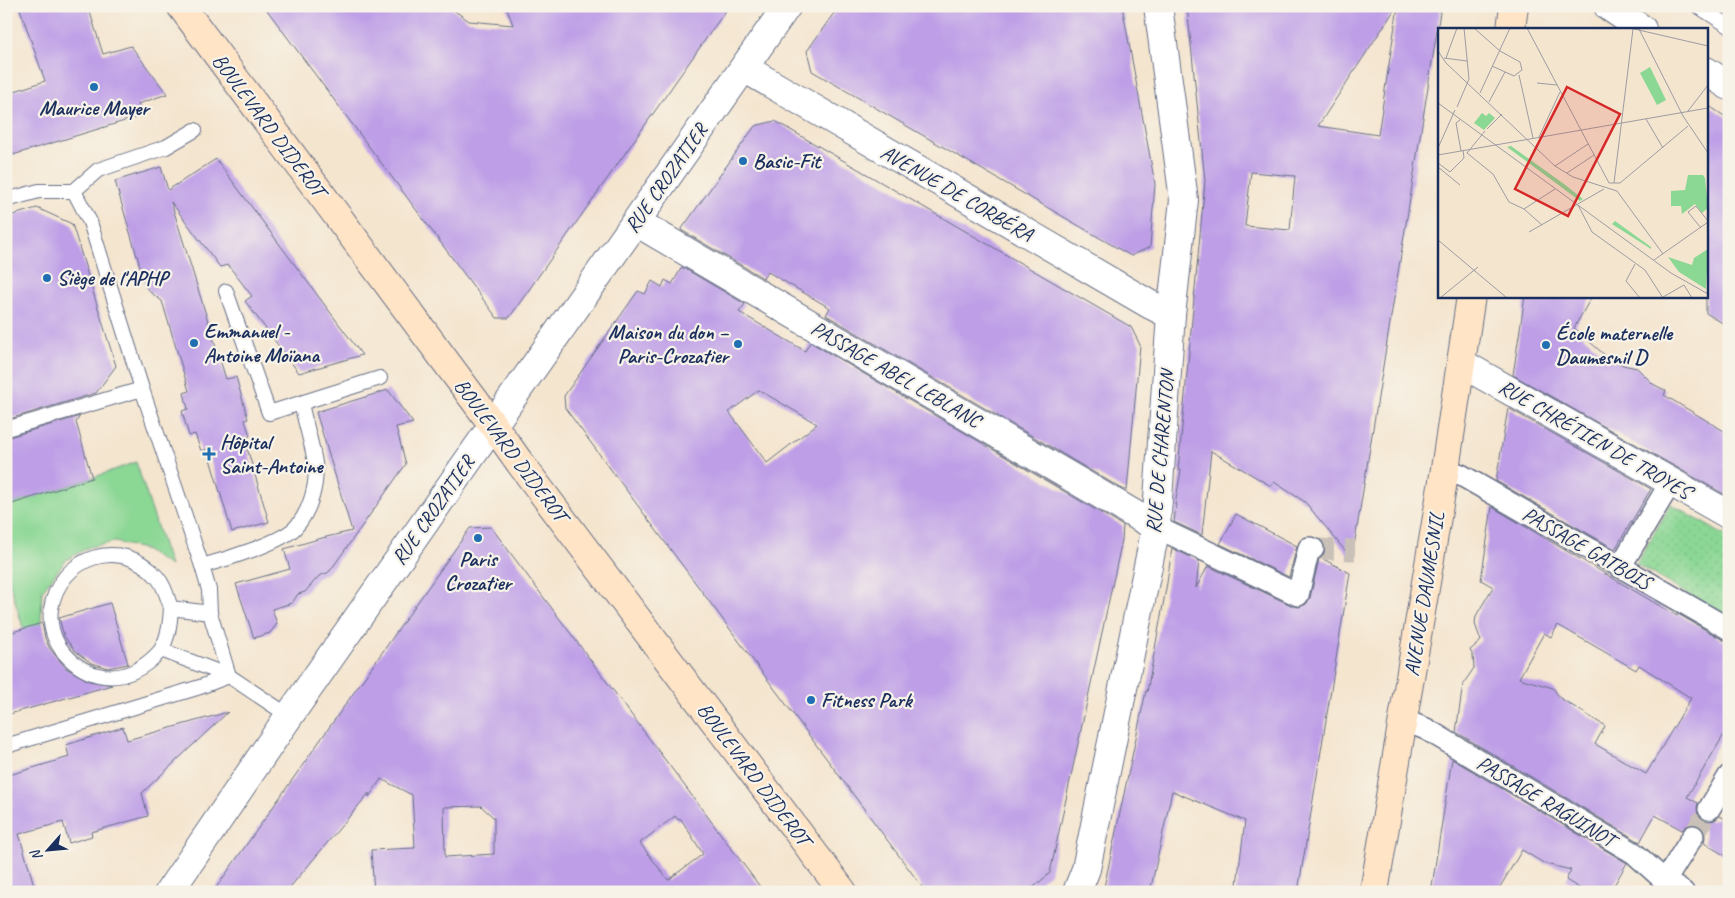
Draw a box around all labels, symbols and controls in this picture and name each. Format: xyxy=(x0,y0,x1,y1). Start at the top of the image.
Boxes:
inset map xyxy=(1438,28,1708,298)
street label: BOULEVARD DIDEROT xyxy=(207,48,335,206)
marker: Maurice Mayer xyxy=(88,81,100,93)
place label: Maurice Mayer xyxy=(39,95,151,121)
street label: RUE CROZATIER xyxy=(619,117,714,238)
street label: AVENUE DE CORBÉRA xyxy=(876,139,1039,248)
place label: Basic-Fit xyxy=(753,148,822,174)
marker: Basic-Fit xyxy=(737,155,749,167)
place label: Siège de l'APHP xyxy=(57,265,171,291)
marker: Siège de l'APHP xyxy=(41,272,53,284)
street label: PASSAGE ABEL LEBLANC xyxy=(806,315,988,435)
place label: Emmanuel - Antoine Moïana xyxy=(204,318,320,368)
place label: Maison du don – Paris-Crozatier xyxy=(608,319,730,369)
place label: École maternelle Daumesnil D xyxy=(1556,320,1674,370)
marker: Emmanuel - Antoine Moïana xyxy=(188,337,200,349)
marker: Maison du don – Paris-Crozatier xyxy=(732,338,744,350)
marker: École maternelle Daumesnil D xyxy=(1540,339,1552,351)
street label: RUE DE CHARENTON xyxy=(1140,366,1180,535)
street label: BOULEVARD DIDEROT xyxy=(449,373,577,531)
street label: RUE CHRÉTIEN DE TROYES xyxy=(1494,373,1699,507)
place label: Hôpital Saint-Antoine xyxy=(220,429,325,479)
marker: Hôpital Saint-Antoine xyxy=(202,447,216,461)
street label: RUE CROZATIER xyxy=(386,449,481,570)
street label: PASSAGE GATBOIS xyxy=(1518,501,1659,597)
street label: AVENUE DAUMESNIL xyxy=(1398,509,1450,678)
marker: Paris Crozatier xyxy=(472,532,484,544)
place label: Paris Crozatier xyxy=(445,546,513,596)
place label: Fitness Park xyxy=(821,687,914,713)
marker: Fitness Park xyxy=(805,694,817,706)
street label: BOULEVARD DIDEROT xyxy=(692,697,820,855)
street label: PASSAGE RAGUINOT xyxy=(1472,750,1624,855)
north arrow xyxy=(22,826,72,876)
text: N xyxy=(26,846,46,863)

